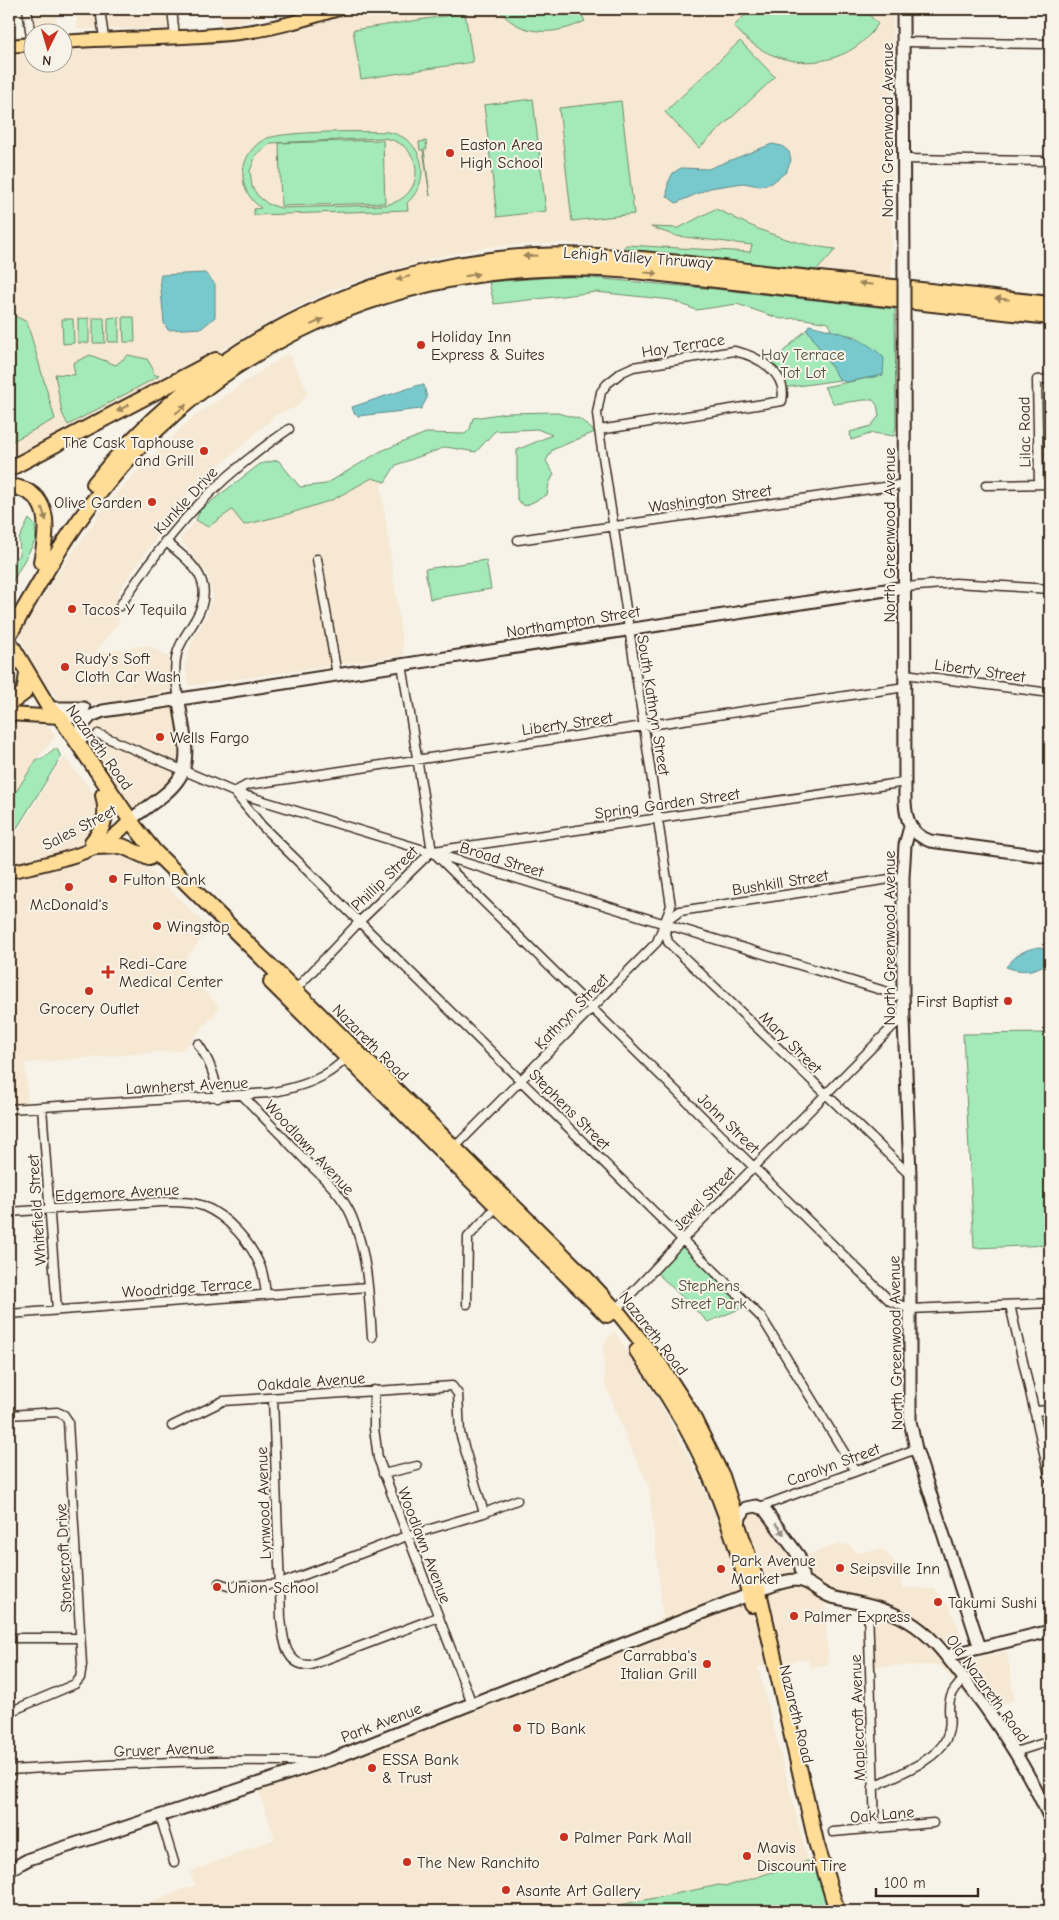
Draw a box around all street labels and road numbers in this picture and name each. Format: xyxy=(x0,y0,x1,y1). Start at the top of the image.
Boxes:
street label: North Greenwood Avenue xyxy=(879,43,897,217)
street label: Lehigh Valley Thruway xyxy=(563,244,714,272)
street label: Hay Terrace xyxy=(640,331,726,361)
street label: Lilac Road xyxy=(1015,396,1035,468)
street label: North Greenwood Avenue xyxy=(881,448,899,622)
street label: Kunkle Drive xyxy=(150,463,221,538)
street label: Washington Street xyxy=(647,481,773,517)
street label: Northampton Street xyxy=(505,602,642,641)
street label: South Kathryn Street xyxy=(633,634,673,777)
street label: Liberty Street xyxy=(933,656,1027,686)
street label: Nazareth Road xyxy=(62,702,136,794)
street label: Liberty Street xyxy=(520,709,614,739)
street label: Spring Garden Street xyxy=(593,785,741,823)
street label: Sales Street xyxy=(39,801,120,854)
street label: Broad Street xyxy=(458,839,546,881)
street label: Phillip Street xyxy=(348,842,422,915)
street label: North Greenwood Avenue xyxy=(881,851,899,1025)
street label: Bushkill Street xyxy=(731,866,830,899)
street label: Kathryn Street xyxy=(531,970,613,1053)
street label: Nazareth Road xyxy=(328,1001,412,1085)
street label: Mary Street xyxy=(755,1008,825,1078)
street label: Stephens Street xyxy=(525,1066,614,1154)
street label: Lawnherst Avenue xyxy=(125,1074,249,1098)
street label: John Street xyxy=(694,1090,763,1158)
street label: Woodlawn Avenue xyxy=(261,1097,358,1199)
street label: Whitefield Street xyxy=(24,1153,50,1266)
street label: Jewel Street xyxy=(670,1163,740,1234)
street label: Edgemore Avenue xyxy=(54,1181,180,1205)
street label: North Greenwood Avenue xyxy=(885,1255,907,1431)
street label: Woodridge Terrace xyxy=(121,1274,253,1302)
street label: Nazareth Road xyxy=(615,1288,691,1379)
street label: Oakdale Avenue xyxy=(256,1369,366,1395)
street label: Carolyn Street xyxy=(784,1440,883,1490)
street label: Lynwood Avenue xyxy=(253,1446,275,1560)
street label: Woodlawn Avenue xyxy=(394,1485,454,1606)
street label: Stonecroft Drive xyxy=(52,1503,76,1613)
street label: Old Nazareth Road xyxy=(942,1631,1032,1746)
street label: Maplecroft Avenue xyxy=(847,1654,869,1782)
street label: Nazareth Road xyxy=(775,1663,817,1765)
street label: Park Avenue xyxy=(339,1699,424,1747)
street label: Gruver Avenue xyxy=(113,1739,215,1761)
street label: Oak Lane xyxy=(849,1803,915,1827)

